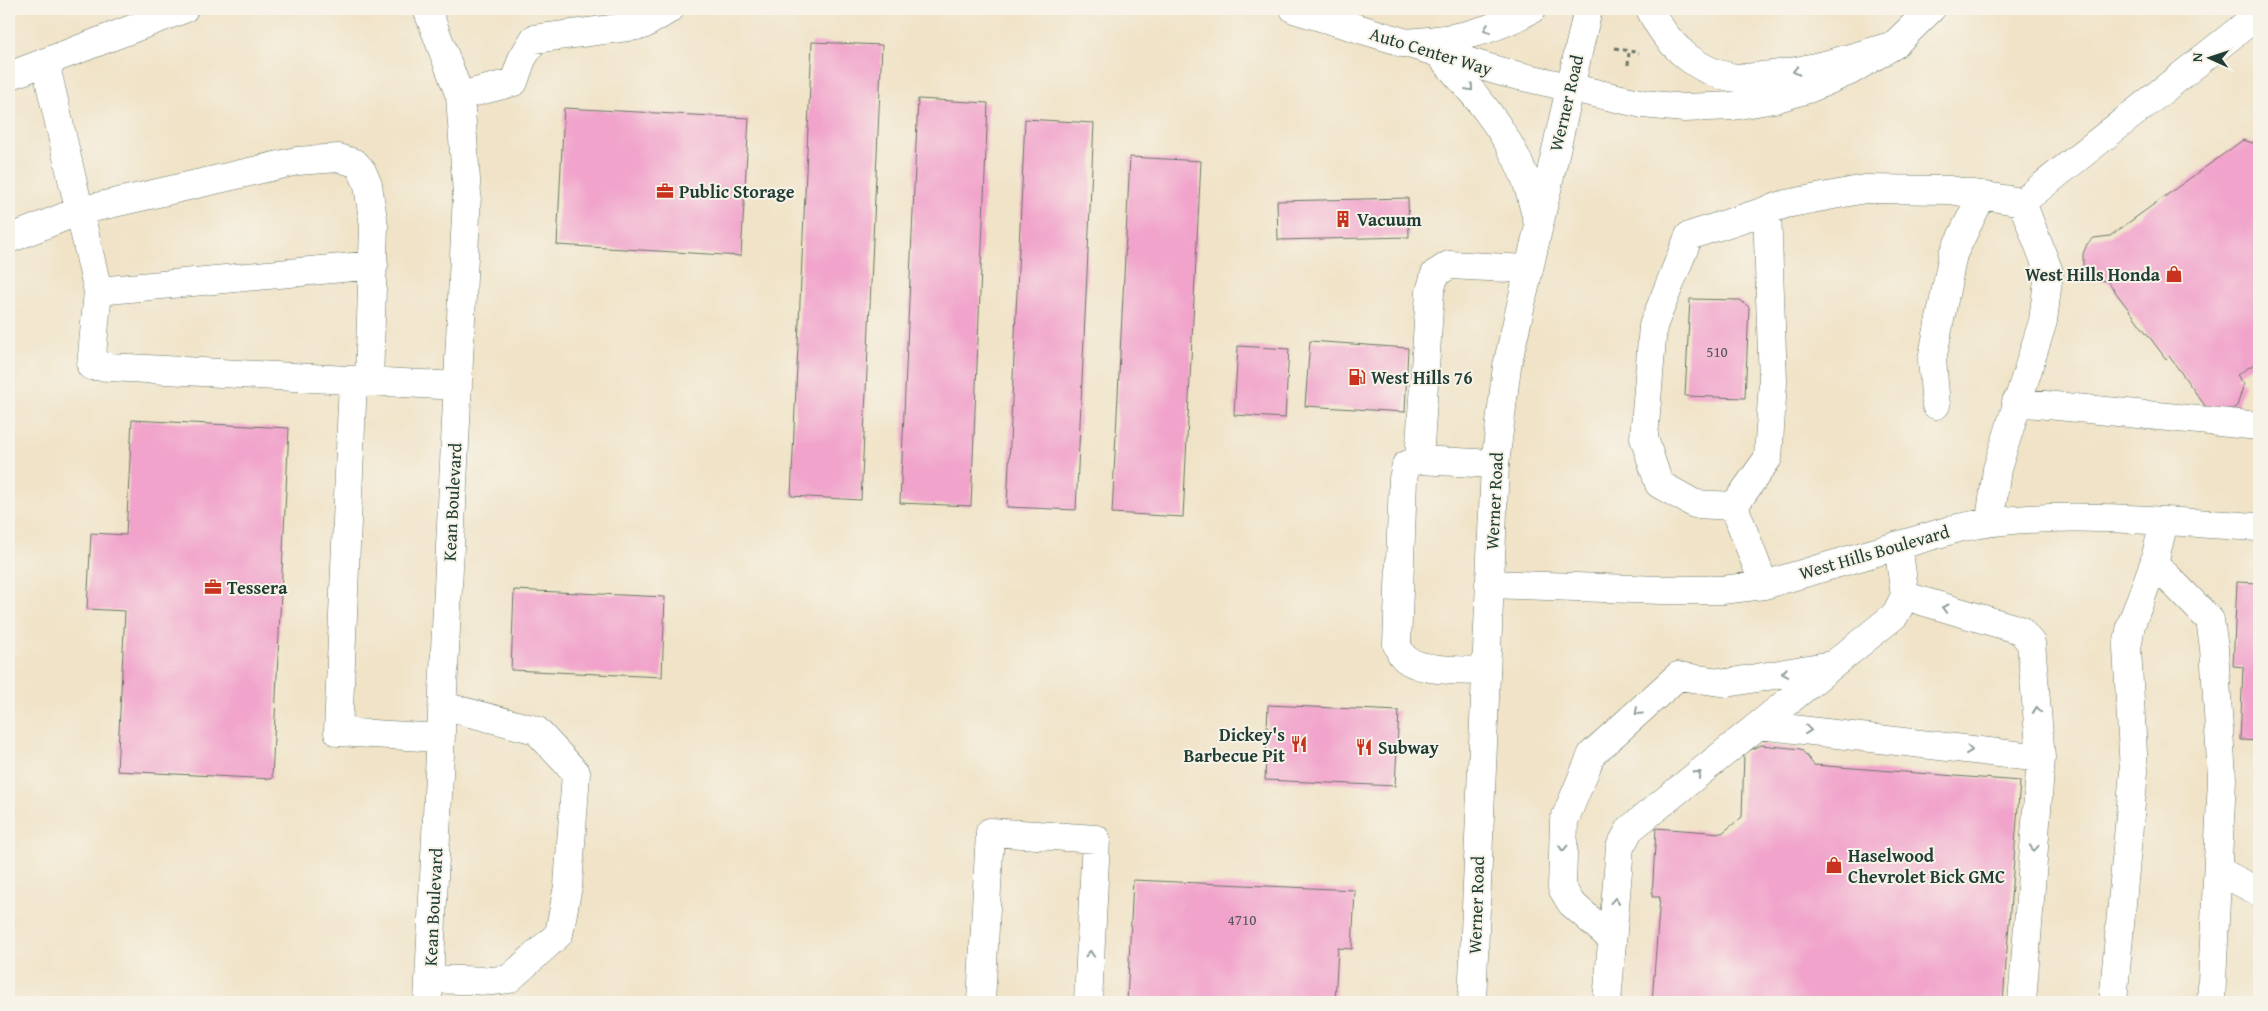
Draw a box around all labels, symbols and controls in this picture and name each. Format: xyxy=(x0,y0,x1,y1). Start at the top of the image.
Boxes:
street label: Auto Center Way xyxy=(1366,20,1496,82)
one-way arrow xyxy=(1484,23,1492,33)
north arrow xyxy=(2186,32,2236,82)
text: N xyxy=(2187,51,2207,63)
street label: Werner Road xyxy=(1542,52,1590,154)
one-way arrow xyxy=(1792,65,1801,75)
one-way arrow xyxy=(1464,83,1473,92)
place label: Public Storage xyxy=(679,178,795,205)
office icon: Public Storage xyxy=(655,181,675,201)
place label: Vacuum xyxy=(1357,206,1422,233)
building icon: Vacuum xyxy=(1333,209,1353,229)
place label: West Hills Honda xyxy=(2025,261,2161,288)
shop icon: West Hills Honda xyxy=(2164,264,2184,284)
house number: 510 xyxy=(1706,341,1728,362)
place label: West Hills 76 xyxy=(1371,364,1473,391)
fuel station icon: West Hills 76 xyxy=(1347,367,1367,387)
street label: Kean Boulevard xyxy=(435,442,469,562)
street label: Werner Road xyxy=(1478,451,1510,551)
street label: West Hills Boulevard xyxy=(1796,518,1953,586)
place label: Tessera xyxy=(227,574,288,601)
office icon: Tessera xyxy=(203,577,223,597)
one-way arrow xyxy=(1941,603,1949,613)
one-way arrow xyxy=(1781,667,1790,677)
one-way arrow xyxy=(1634,706,1643,715)
one-way arrow xyxy=(2031,706,2042,714)
place label: Dickey's Barbecue Pit xyxy=(1183,721,1285,769)
one-way arrow xyxy=(1804,724,1812,735)
restaurant icon: Dickey's Barbecue Pit xyxy=(1289,734,1309,754)
place label: Subway xyxy=(1378,734,1440,761)
restaurant icon: Subway xyxy=(1354,737,1374,757)
one-way arrow xyxy=(1965,744,1973,755)
one-way arrow xyxy=(1692,771,1701,780)
place label: Haselwood Chevrolet Bick GMC xyxy=(1848,842,2005,890)
one-way arrow xyxy=(1558,845,1568,853)
one-way arrow xyxy=(2029,845,2040,853)
street label: Kean Boulevard xyxy=(416,847,450,967)
street label: Werner Road xyxy=(1461,855,1491,954)
shop icon: Haselwood Chevrolet Bick GMC xyxy=(1824,855,1844,875)
one-way arrow xyxy=(1609,897,1620,905)
house number: 4710 xyxy=(1228,909,1256,930)
one-way arrow xyxy=(1085,949,1096,957)

